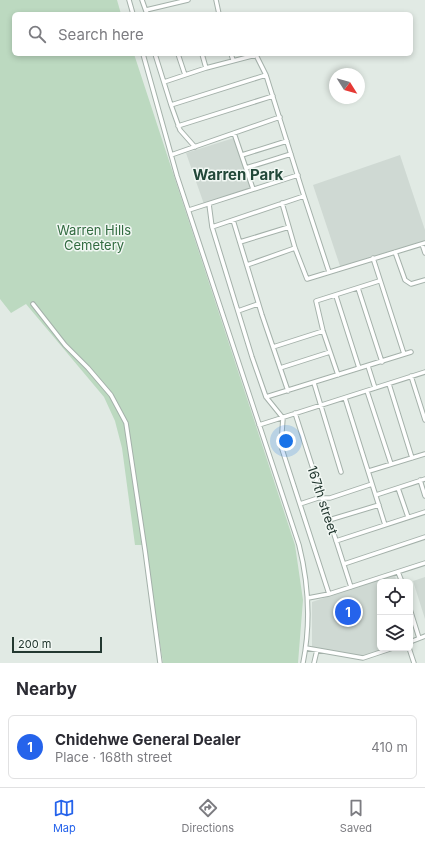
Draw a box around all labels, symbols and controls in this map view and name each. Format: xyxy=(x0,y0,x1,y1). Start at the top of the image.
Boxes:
search box xyxy=(12,12,413,56)
icon: search xyxy=(26,23,48,45)
text: Search here xyxy=(58,25,144,44)
north arrow xyxy=(329,68,365,104)
district label: Warren Park xyxy=(193,165,284,184)
park label: Warren Hills Cemetery xyxy=(57,222,131,253)
your location xyxy=(276,431,296,451)
street label: 167th street xyxy=(304,464,342,536)
map controls xyxy=(377,579,413,651)
button: locate xyxy=(377,579,413,615)
pin: 1 xyxy=(335,597,361,627)
button: layers xyxy=(377,615,413,651)
scale bar xyxy=(12,635,102,654)
text: 200 m xyxy=(18,637,51,651)
text: Nearby xyxy=(16,679,77,699)
text: Chidehwe General Dealer xyxy=(55,730,241,749)
text: 1 xyxy=(27,739,33,755)
text: 410 m xyxy=(371,739,408,755)
text: Place · 168th street xyxy=(55,749,172,765)
tab: Map xyxy=(53,797,76,835)
tab: Directions xyxy=(182,797,234,835)
tab: Saved xyxy=(340,797,372,835)

